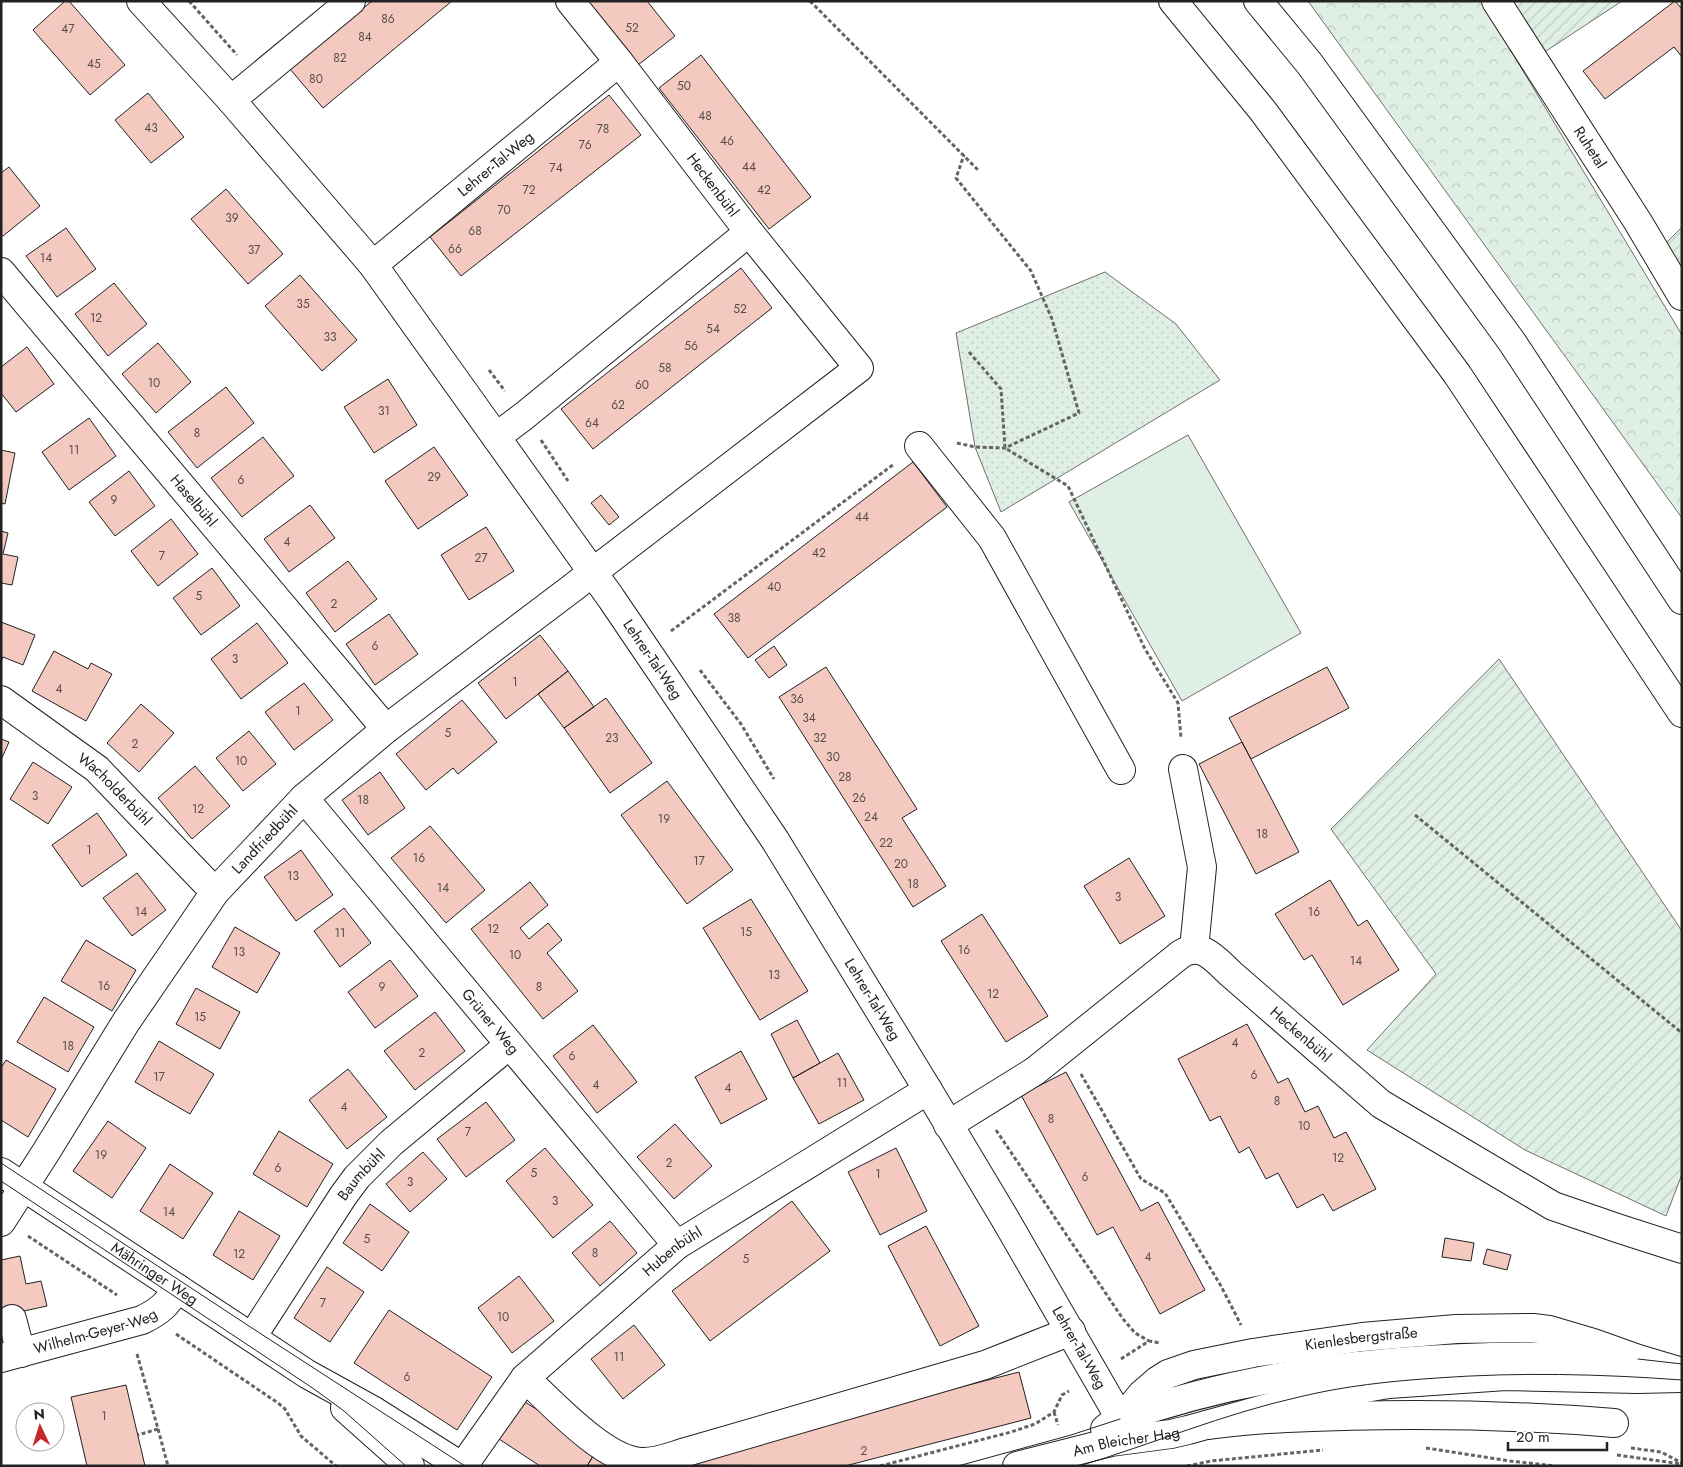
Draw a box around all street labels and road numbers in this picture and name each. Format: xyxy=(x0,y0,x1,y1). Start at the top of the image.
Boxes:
street label: Ruhetal xyxy=(1568,122,1612,173)
street label: Lehrer-Tal-Weg xyxy=(453,126,538,202)
street label: Heckenbühl xyxy=(682,148,744,222)
street label: Haselbühl xyxy=(165,469,222,532)
street label: Lehrer-Tal-Weg xyxy=(618,615,688,704)
street label: Wacholderbühl xyxy=(73,748,157,831)
street label: Landfriedbühl xyxy=(227,800,303,879)
street label: Lehrer-Tal-Weg xyxy=(839,954,906,1045)
street label: Grüner Weg xyxy=(456,984,524,1059)
street label: Heckenbühl xyxy=(1265,1001,1336,1067)
street label: Baumbühl xyxy=(332,1144,390,1205)
street label: Hubenbühl xyxy=(637,1221,706,1282)
street label: Mähringer Weg xyxy=(107,1237,202,1310)
street label: Lehrer-Tal-Weg xyxy=(1047,1302,1112,1393)
street label: Wilhelm-Geyer-Weg xyxy=(31,1303,162,1360)
street label: Kienlesbergstraße xyxy=(1303,1321,1419,1356)
street label: Am Bleicher Hag xyxy=(1070,1421,1182,1462)

